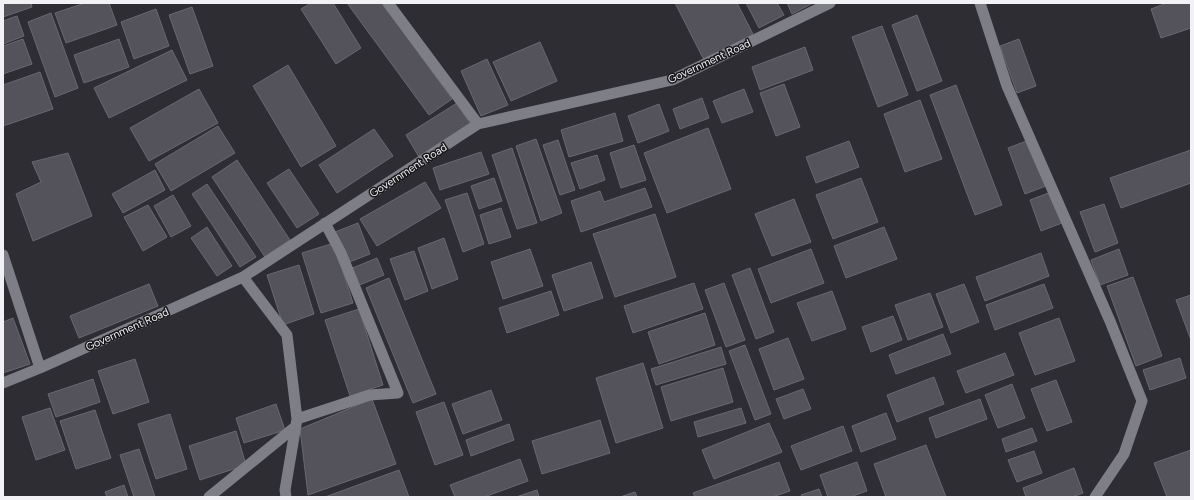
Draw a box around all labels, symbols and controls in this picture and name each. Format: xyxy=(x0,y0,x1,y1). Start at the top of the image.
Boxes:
street label: Government Road xyxy=(666,37,753,86)
street label: Government Road xyxy=(367,141,449,200)
street label: Government Road xyxy=(84,305,171,354)

